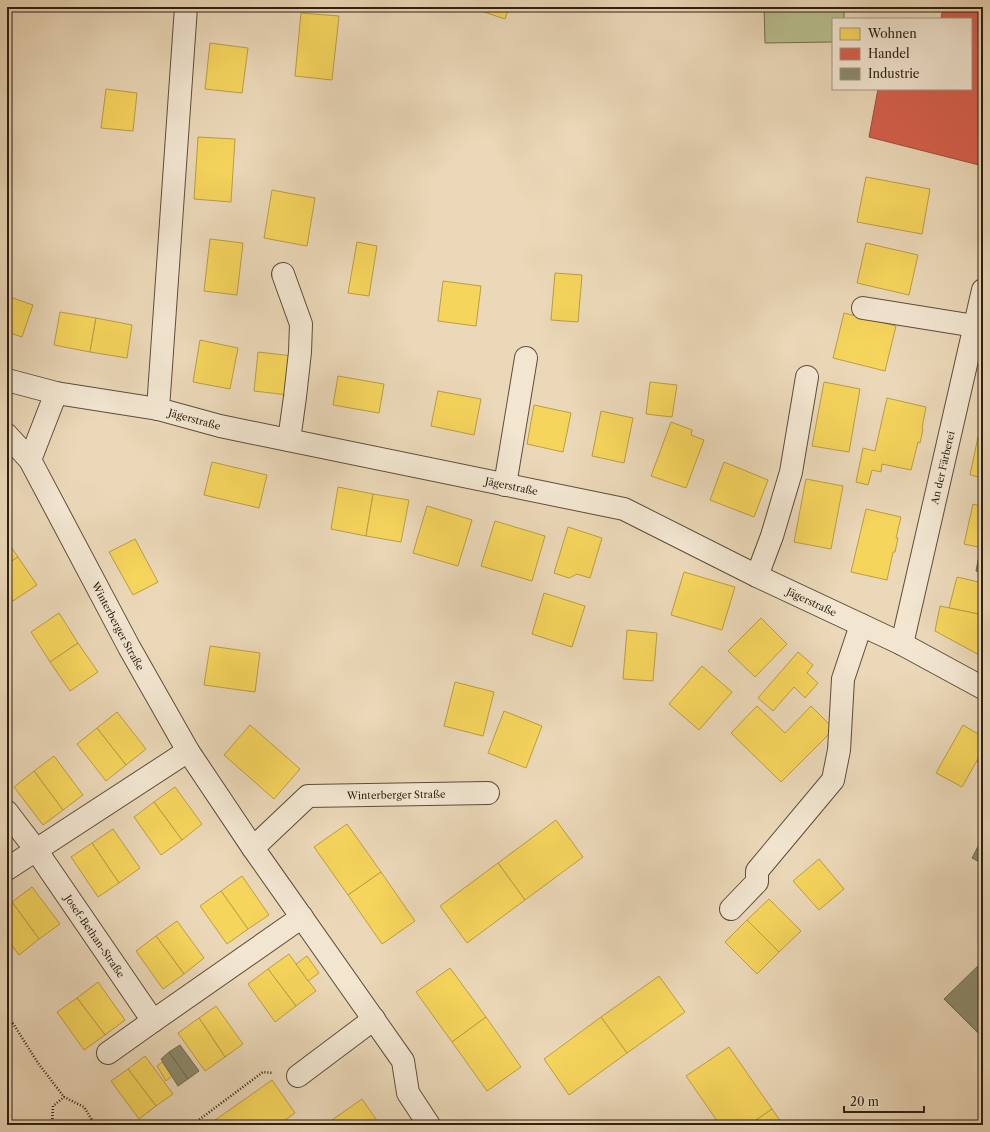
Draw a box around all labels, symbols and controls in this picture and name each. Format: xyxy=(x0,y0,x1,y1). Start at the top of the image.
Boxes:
legend xyxy=(832,18,972,90)
text: Wohnen xyxy=(867,26,917,41)
text: Handel xyxy=(868,46,910,61)
text: Industrie xyxy=(868,66,920,81)
street label: Jägerstraße xyxy=(165,405,223,433)
street label: An der Färberei xyxy=(927,430,957,506)
street label: Jägerstraße xyxy=(482,474,540,498)
street label: Winterberger Straße xyxy=(89,579,148,673)
street label: Jägerstraße xyxy=(783,584,839,619)
street label: Winterberger Straße xyxy=(346,787,446,802)
street label: Josef-Bethan-Straße xyxy=(61,890,128,980)
scale bar xyxy=(844,1088,924,1114)
text: 20 m xyxy=(850,1094,879,1109)

